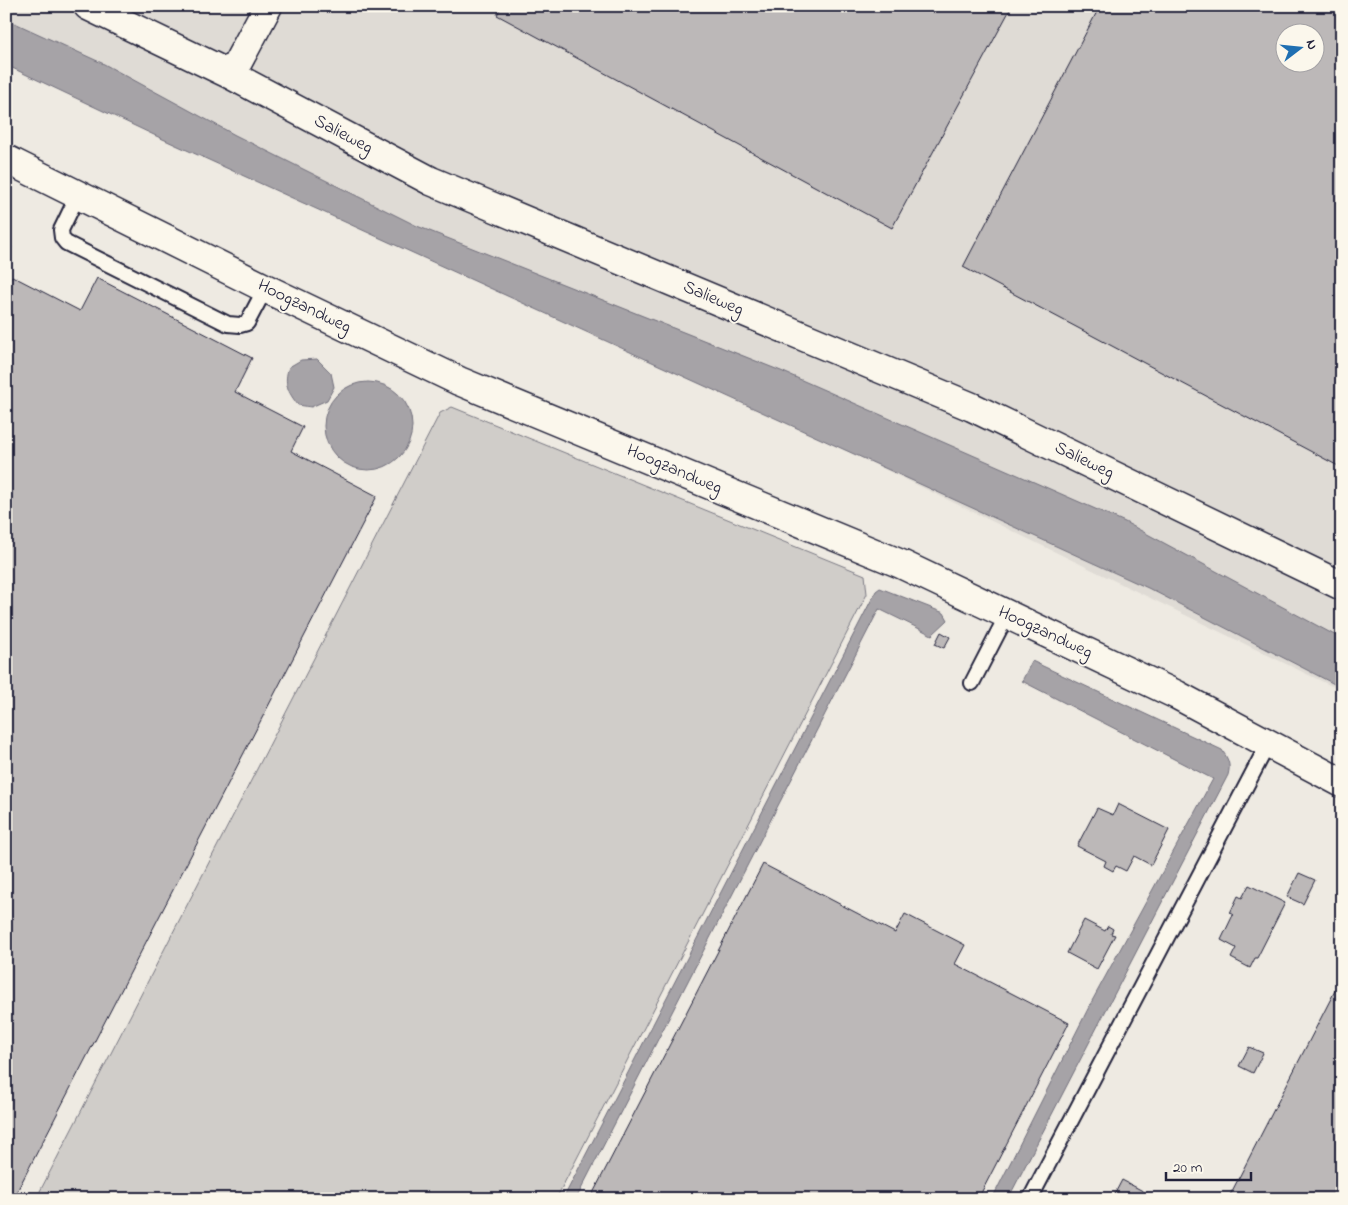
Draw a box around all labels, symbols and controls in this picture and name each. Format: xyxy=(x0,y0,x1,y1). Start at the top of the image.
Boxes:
north arrow xyxy=(1276,22,1326,72)
text: N xyxy=(1300,37,1322,52)
street label: Salieweg xyxy=(308,109,377,162)
street label: Hoogzandweg xyxy=(252,273,355,342)
street label: Salieweg xyxy=(678,275,747,324)
street label: Salieweg xyxy=(1049,435,1118,488)
street label: Hoogzandweg xyxy=(622,438,726,503)
street label: Hoogzandweg xyxy=(993,600,1096,667)
scale bar xyxy=(1166,1150,1250,1182)
text: 20 m xyxy=(1173,1157,1203,1179)

